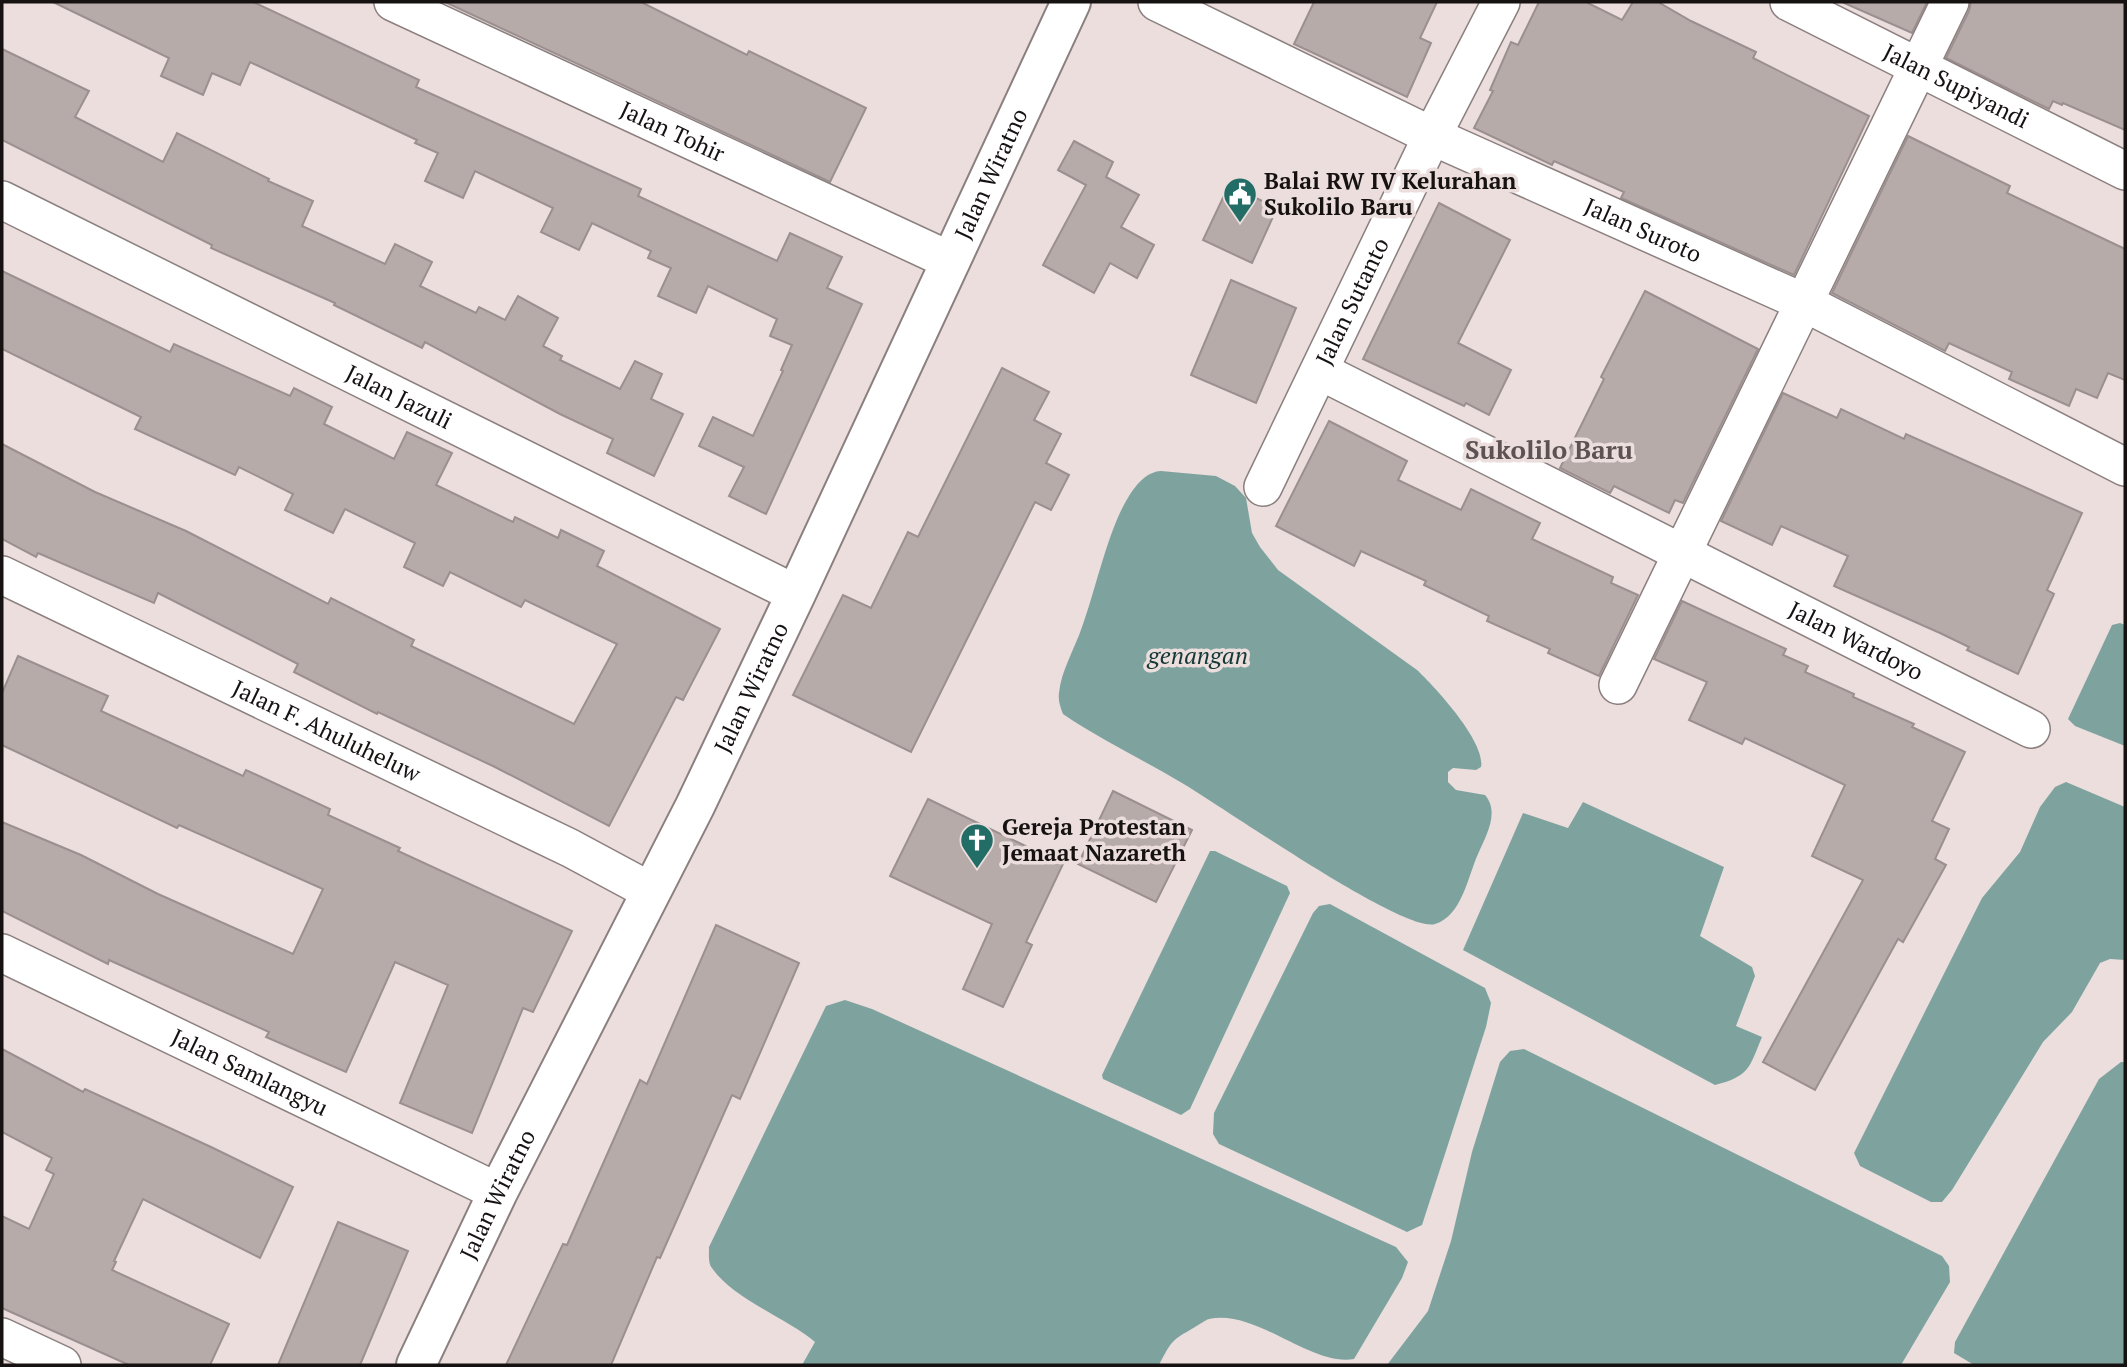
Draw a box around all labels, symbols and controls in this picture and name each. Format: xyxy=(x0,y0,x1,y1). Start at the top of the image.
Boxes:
street label: Jalan Supiyandi xyxy=(1878,36,2035,135)
street label: Jalan Tohir xyxy=(615,94,730,169)
street label: Jalan Wiratno xyxy=(947,103,1035,244)
place label: Balai RW IV Kelurahan Sukolilo Baru xyxy=(1264,165,1517,222)
public building icon: Balai RW IV Kelurahan Sukolilo Baru xyxy=(1221,175,1259,224)
street label: Jalan Suroto xyxy=(1580,190,1707,270)
street label: Jalan Sutanto xyxy=(1308,232,1396,370)
street label: Jalan Jazuli xyxy=(341,357,458,436)
district label: Sukolilo Baru xyxy=(1465,432,1633,466)
street label: Jalan Wardoyo xyxy=(1784,594,1929,687)
street label: Jalan Wiratno xyxy=(707,617,795,758)
water label: genangan xyxy=(1146,639,1248,671)
street label: Jalan F. Ahuluheluw xyxy=(228,672,426,789)
place label: Gereja Protestan Jemaat Nazareth xyxy=(1002,811,1186,868)
church icon: Gereja Protestan Jemaat Nazareth xyxy=(958,821,996,870)
street label: Jalan Samlangyu xyxy=(167,1021,333,1123)
street label: Jalan Wiratno xyxy=(452,1124,542,1264)

